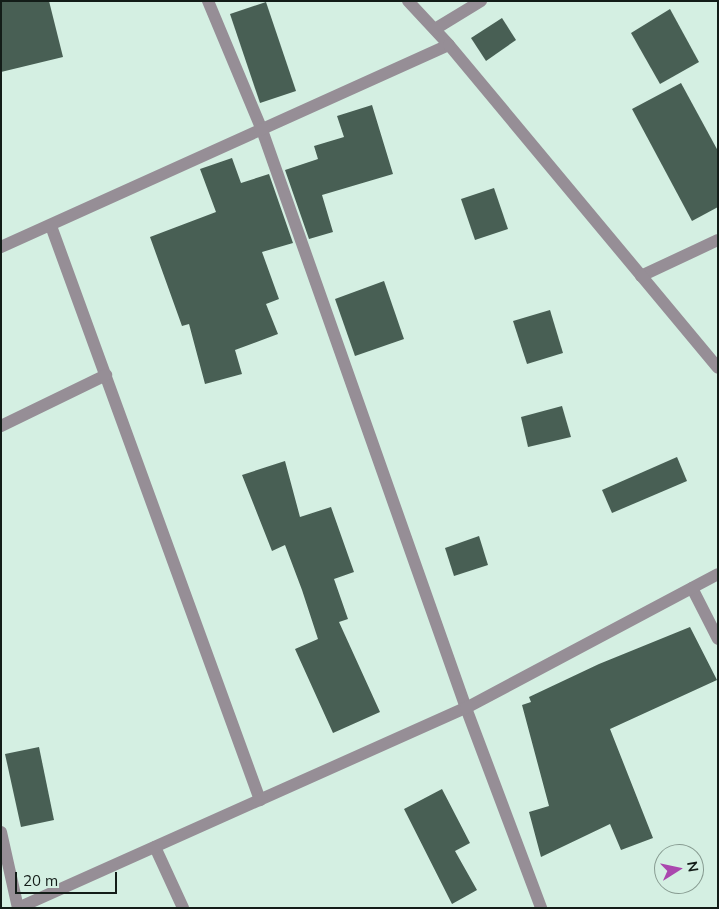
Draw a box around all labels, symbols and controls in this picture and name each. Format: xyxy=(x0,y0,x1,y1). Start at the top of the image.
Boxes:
north arrow xyxy=(654,844,704,894)
text: N xyxy=(683,860,703,873)
scale bar xyxy=(18,862,120,894)
text: 20 m xyxy=(23,871,58,890)

